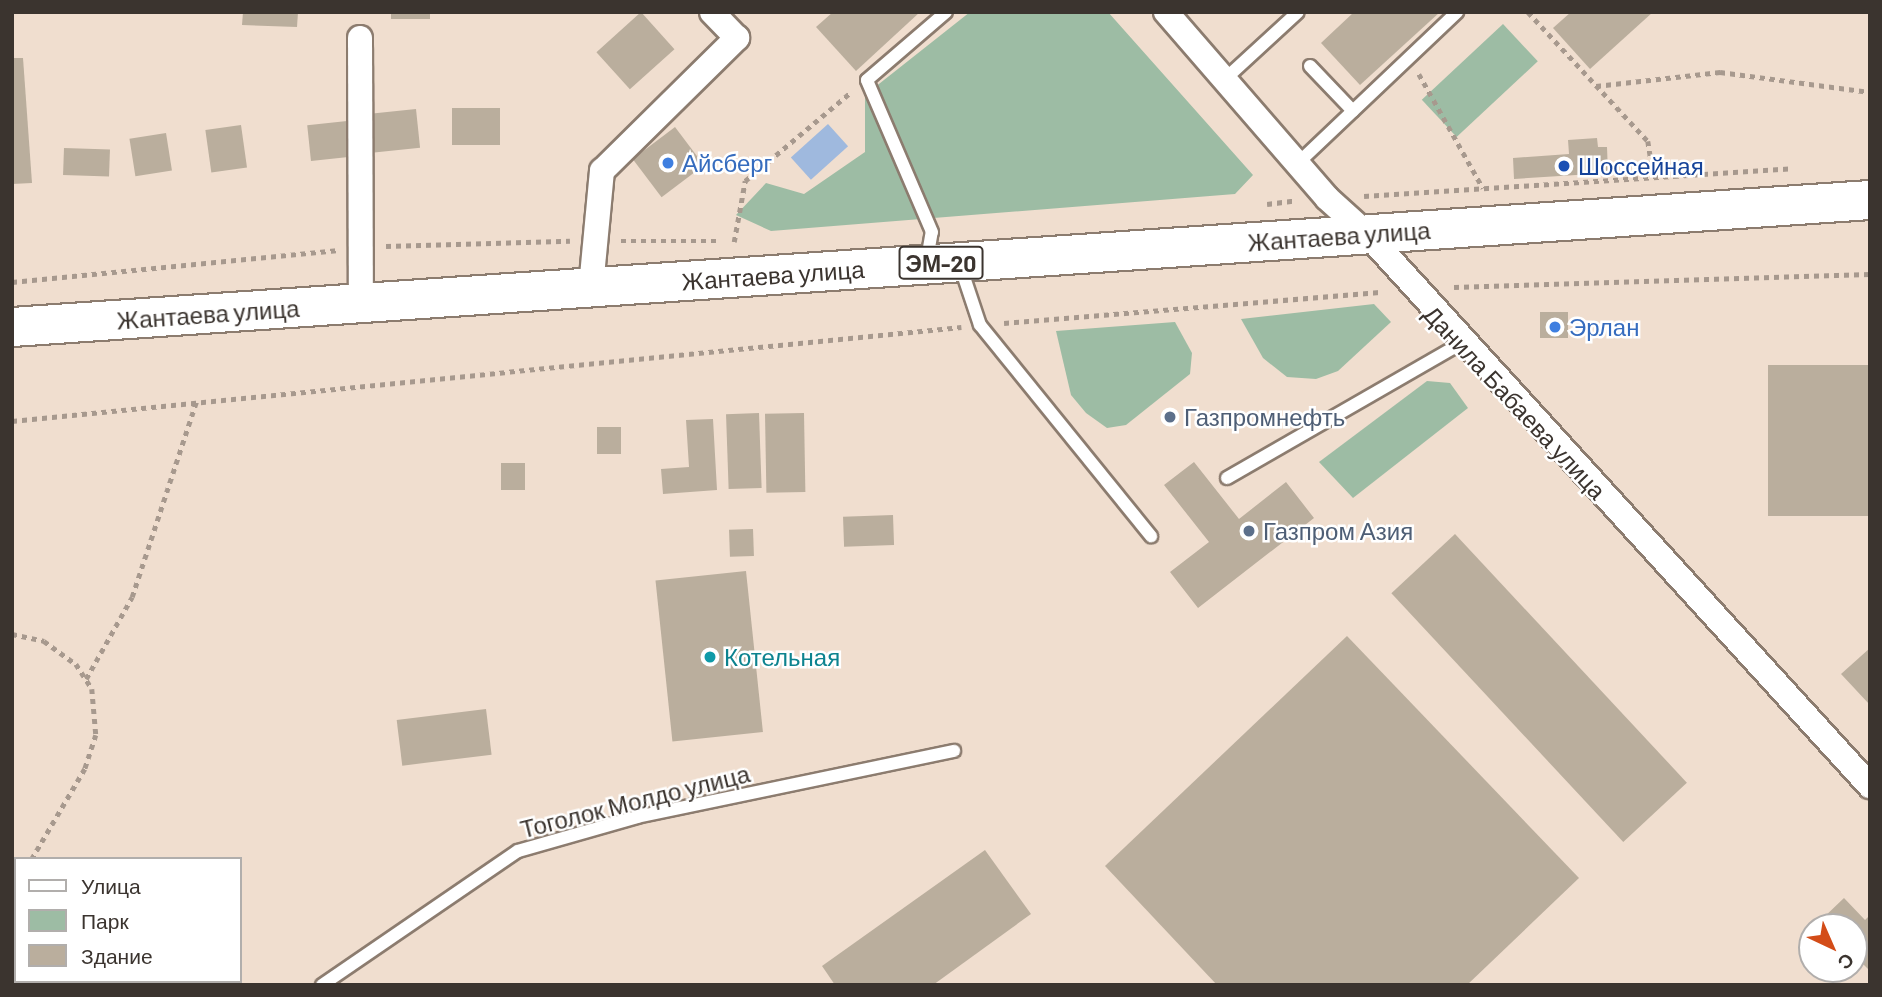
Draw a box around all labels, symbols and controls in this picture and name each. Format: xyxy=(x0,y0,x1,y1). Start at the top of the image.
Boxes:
place label: Айсберг xyxy=(682,149,772,177)
place label: Шоссейная xyxy=(1578,152,1704,180)
marker: Айсберг xyxy=(660,155,676,171)
marker: Шоссейная xyxy=(1556,158,1572,174)
street label: Жантаева улица xyxy=(1247,215,1431,257)
road number: ЭМ-20 xyxy=(897,244,985,282)
street label: Жантаева улица xyxy=(681,254,865,296)
street label: Жантаева улица xyxy=(116,293,300,335)
street label: Данила Бабаева улица xyxy=(1418,299,1612,505)
place label: Эрлан xyxy=(1569,313,1639,341)
marker: Эрлан xyxy=(1547,319,1563,335)
place label: Газпромнефть xyxy=(1184,403,1345,431)
marker: Газпромнефть xyxy=(1162,409,1178,425)
place label: Газпром Азия xyxy=(1263,517,1413,545)
marker: Газпром Азия xyxy=(1241,523,1257,539)
place label: Котельная xyxy=(724,643,840,671)
marker: Котельная xyxy=(702,649,718,665)
street label: Тоголок Молдо улица xyxy=(517,759,753,843)
legend xyxy=(14,857,242,983)
text: Улица xyxy=(81,873,141,898)
text: Парк xyxy=(81,908,129,933)
north arrow xyxy=(1798,913,1868,983)
text: Здание xyxy=(81,943,153,968)
text: С xyxy=(1834,949,1859,975)

